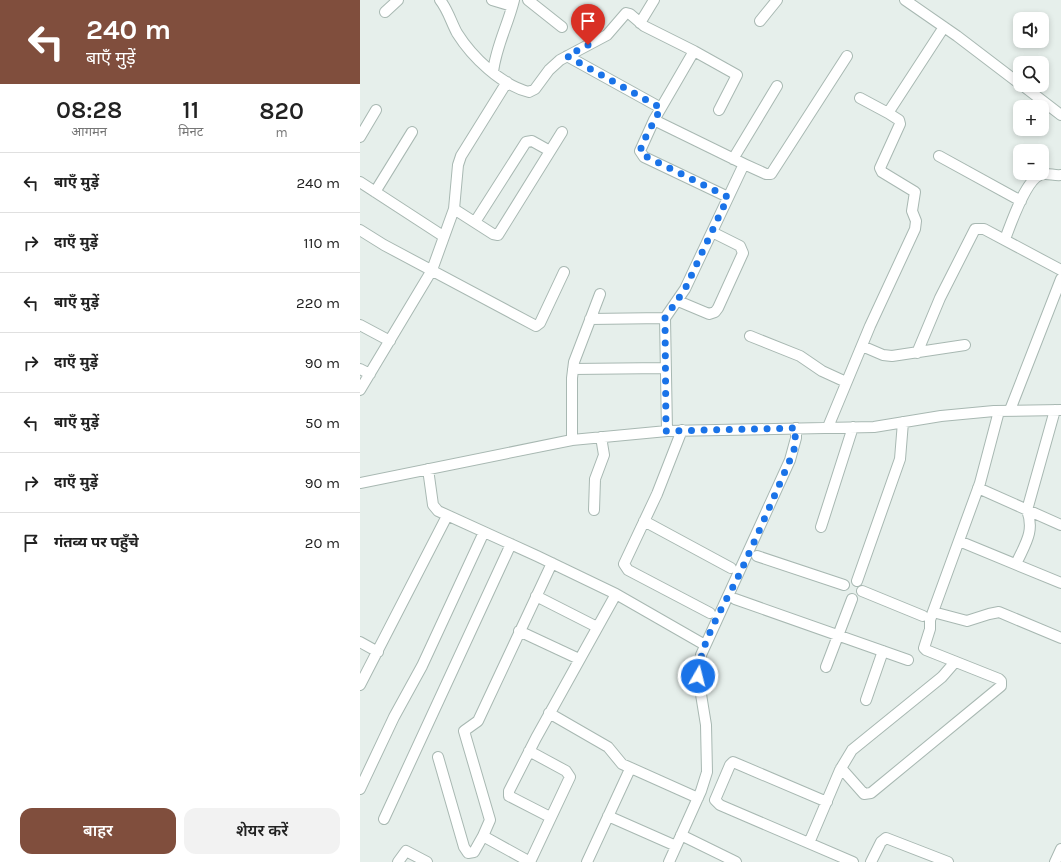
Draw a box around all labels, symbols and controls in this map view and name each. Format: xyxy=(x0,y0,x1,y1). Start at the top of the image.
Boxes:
pin xyxy=(571,4,605,45)
icon: arrive xyxy=(577,10,599,32)
map controls xyxy=(1013,12,1049,180)
button: sound xyxy=(1013,12,1049,48)
text: 240 m xyxy=(86,13,171,46)
icon: left xyxy=(20,16,72,68)
text: बाएँ मुड़ें xyxy=(86,47,136,69)
button: search xyxy=(1013,56,1049,92)
text: 08:28 xyxy=(56,96,122,124)
text: 11 xyxy=(182,96,199,124)
text: 820 xyxy=(259,97,304,125)
button: + xyxy=(1013,100,1049,136)
text: आगमन xyxy=(71,124,107,139)
text: मिनट xyxy=(178,124,203,139)
text: m xyxy=(276,125,288,140)
button: − xyxy=(1013,144,1049,180)
icon: left xyxy=(20,172,42,194)
text: बाएँ मुड़ें xyxy=(54,173,99,191)
text: 240 m xyxy=(296,174,340,192)
icon: right xyxy=(20,232,42,254)
text: दाएँ मुड़ें xyxy=(54,233,98,251)
text: 110 m xyxy=(304,234,340,252)
icon: left xyxy=(20,292,42,314)
text: बाएँ मुड़ें xyxy=(54,293,99,311)
text: 220 m xyxy=(296,294,340,312)
icon: right xyxy=(20,352,42,374)
text: दाएँ मुड़ें xyxy=(54,353,98,371)
text: 90 m xyxy=(305,354,340,372)
icon: left xyxy=(20,412,42,434)
text: बाएँ मुड़ें xyxy=(54,413,99,431)
text: 50 m xyxy=(305,414,340,432)
icon: right xyxy=(20,472,42,494)
text: दाएँ मुड़ें xyxy=(54,473,98,491)
text: 90 m xyxy=(305,474,340,492)
icon: arrive xyxy=(20,532,42,554)
text: गंतव्य पर पहुँचे xyxy=(54,533,139,551)
text: 20 m xyxy=(305,534,340,552)
position arrow xyxy=(677,655,719,697)
button: बाहर xyxy=(20,808,176,854)
button: शेयर करें xyxy=(184,808,340,854)

